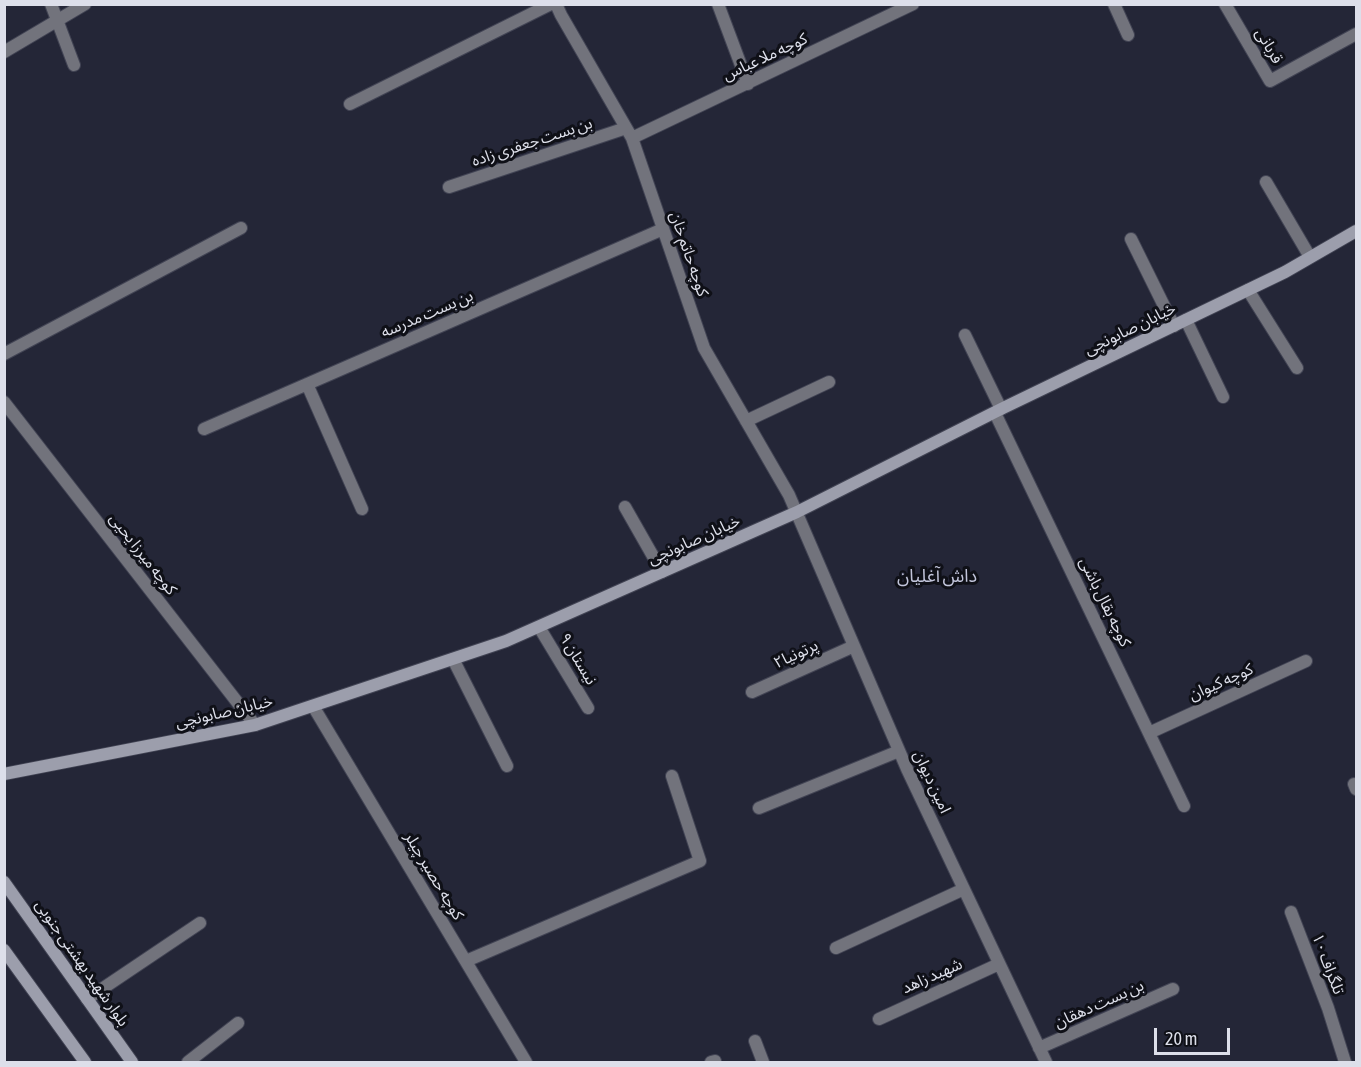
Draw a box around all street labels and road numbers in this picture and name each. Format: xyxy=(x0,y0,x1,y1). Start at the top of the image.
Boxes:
street label: قربانی xyxy=(1251,25,1287,67)
street label: کوچه ملا عباس xyxy=(720,29,810,85)
street label: بن بست جعفری زاده xyxy=(469,113,595,171)
street label: کوچه حاتم خان xyxy=(665,209,713,299)
street label: بن بست مدرسه xyxy=(378,286,476,342)
street label: خیابان صابونچی xyxy=(1081,299,1179,359)
street label: کوچه میرزا یحیی xyxy=(105,509,181,599)
street label: خیابان صابونچی xyxy=(645,511,743,569)
street label: کوچه بقال باشی xyxy=(1075,554,1135,650)
street label: نیستان ۹ xyxy=(555,630,601,688)
street label: پرتونیا۲ xyxy=(771,635,821,673)
street label: کوچه کیوان xyxy=(1186,659,1256,705)
street label: خیابان صابونچی xyxy=(173,691,275,733)
street label: امین دیوان xyxy=(909,748,955,816)
street label: کوچه حصیر چیلر xyxy=(400,829,468,923)
street label: بلوار شهید بهشتی جنوبی xyxy=(31,896,133,1030)
street label: تلگراف ۱۰ xyxy=(1308,931,1348,997)
street label: شهید زاهد xyxy=(899,954,965,998)
street label: بن بست دهقان xyxy=(1051,976,1147,1032)

